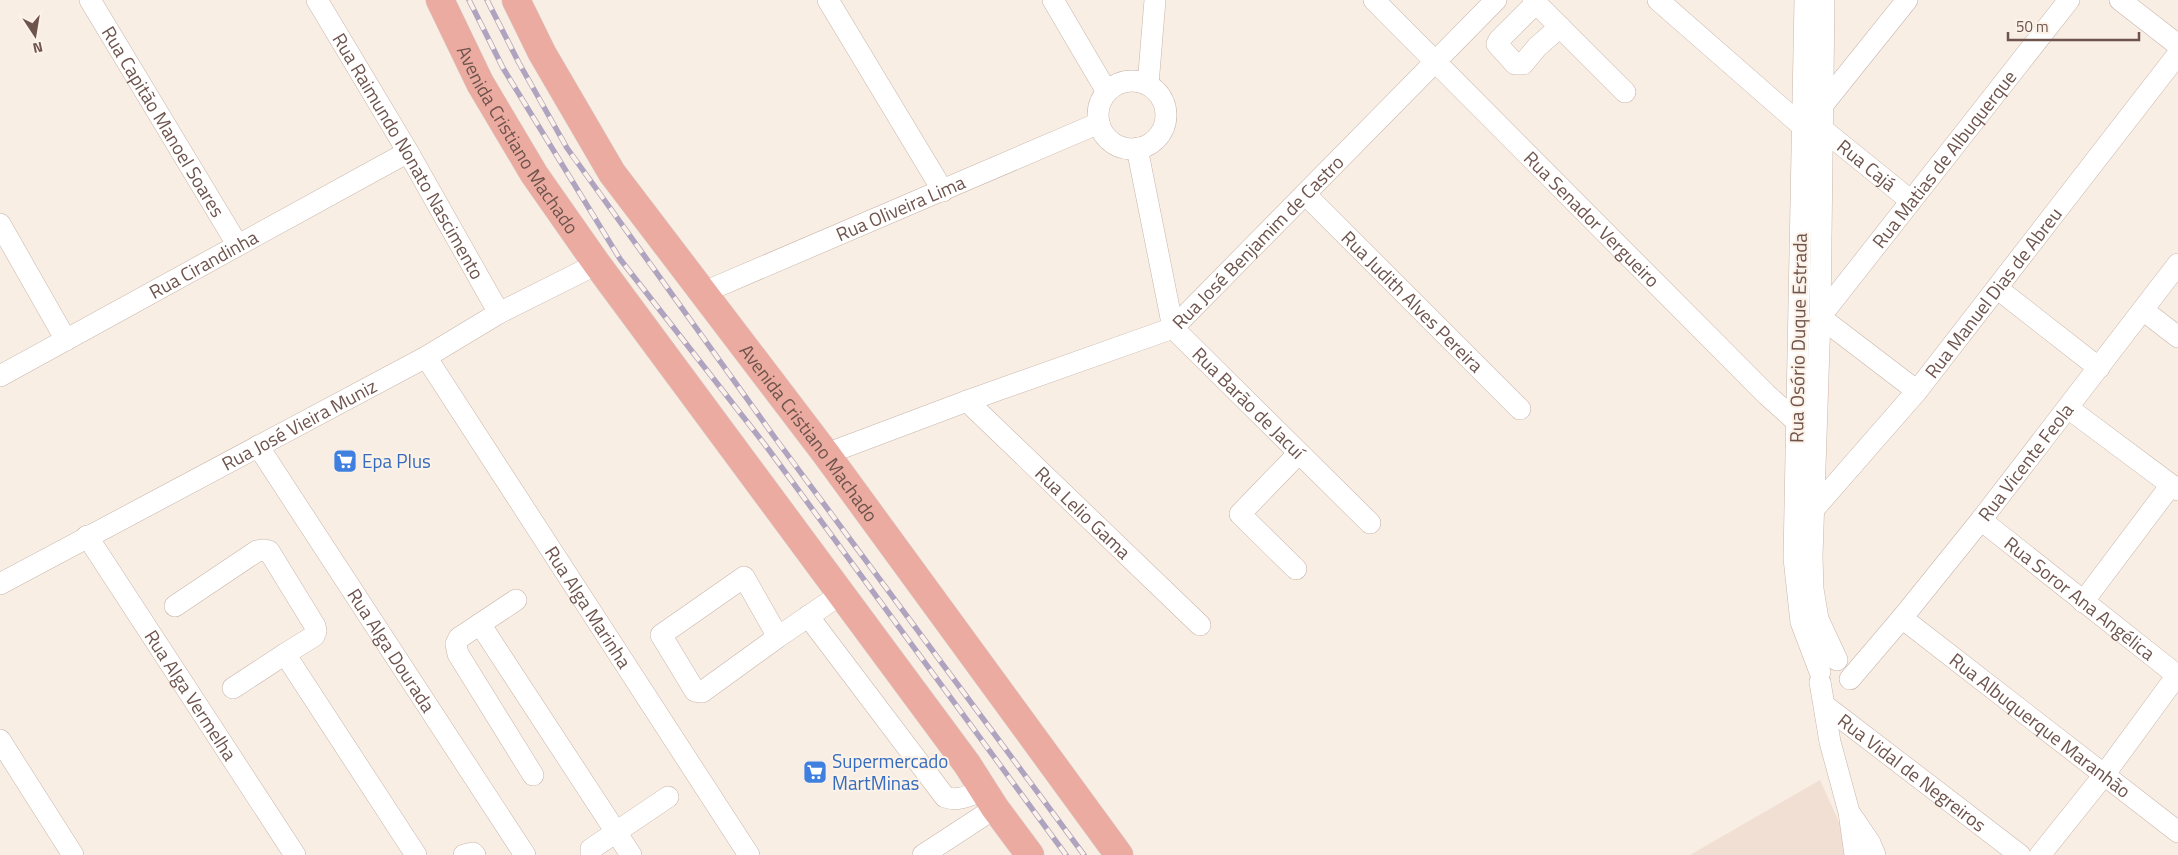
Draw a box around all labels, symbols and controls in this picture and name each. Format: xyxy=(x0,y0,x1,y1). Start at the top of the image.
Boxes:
north arrow xyxy=(10,10,60,60)
scale bar xyxy=(2008,10,2139,42)
text: 50 m xyxy=(2016,15,2049,38)
street label: Rua Capitão Manoel Soares xyxy=(95,20,233,223)
street label: Rua Raimundo Nonato Nascimento xyxy=(326,27,492,284)
text: N xyxy=(31,37,45,59)
street label: Avenida Cristiano Machado xyxy=(450,40,586,239)
street label: Rua Matias de Albuquerque xyxy=(1864,63,2023,254)
street label: Rua Cajá xyxy=(1831,132,1903,198)
street label: Rua Senador Vergueiro xyxy=(1518,144,1667,294)
street label: Rua José Benjamim de Castro xyxy=(1165,148,1350,335)
street label: Rua Oliveira Lima xyxy=(831,167,970,248)
street label: Rua Manuel Dias de Abreu xyxy=(1917,201,2068,384)
street label: Rua Cirandinha xyxy=(143,222,263,306)
street label: Rua Judith Alves Pereira xyxy=(1335,223,1491,379)
street label: Rua Osório Duque Estrada xyxy=(1781,232,1814,443)
street label: Avenida Cristiano Machado xyxy=(733,337,886,528)
street label: Rua Barão de Jacuí xyxy=(1186,340,1313,466)
street label: Rua José Vieira Muniz xyxy=(216,371,382,477)
street label: Rua Vicente Feola xyxy=(1970,396,2080,527)
place label: Epa Plus xyxy=(362,446,431,475)
supermarket icon: Epa Plus xyxy=(332,448,358,474)
street label: Rua Lelio Gama xyxy=(1029,459,1138,566)
street label: Rua Soror Ana Angélica xyxy=(1998,529,2162,667)
street label: Rua Alga Marinha xyxy=(538,540,639,674)
street label: Rua Alga Dourada xyxy=(341,582,443,718)
street label: Rua Alga Vermelha xyxy=(138,624,245,766)
street label: Rua Albuquerque Maranhão xyxy=(1944,645,2138,805)
street label: Rua Vidal de Negreiros xyxy=(1832,706,1993,838)
place label: Supermercado MartMinas xyxy=(832,746,948,797)
supermarket icon: Supermercado MartMinas xyxy=(802,759,828,785)

